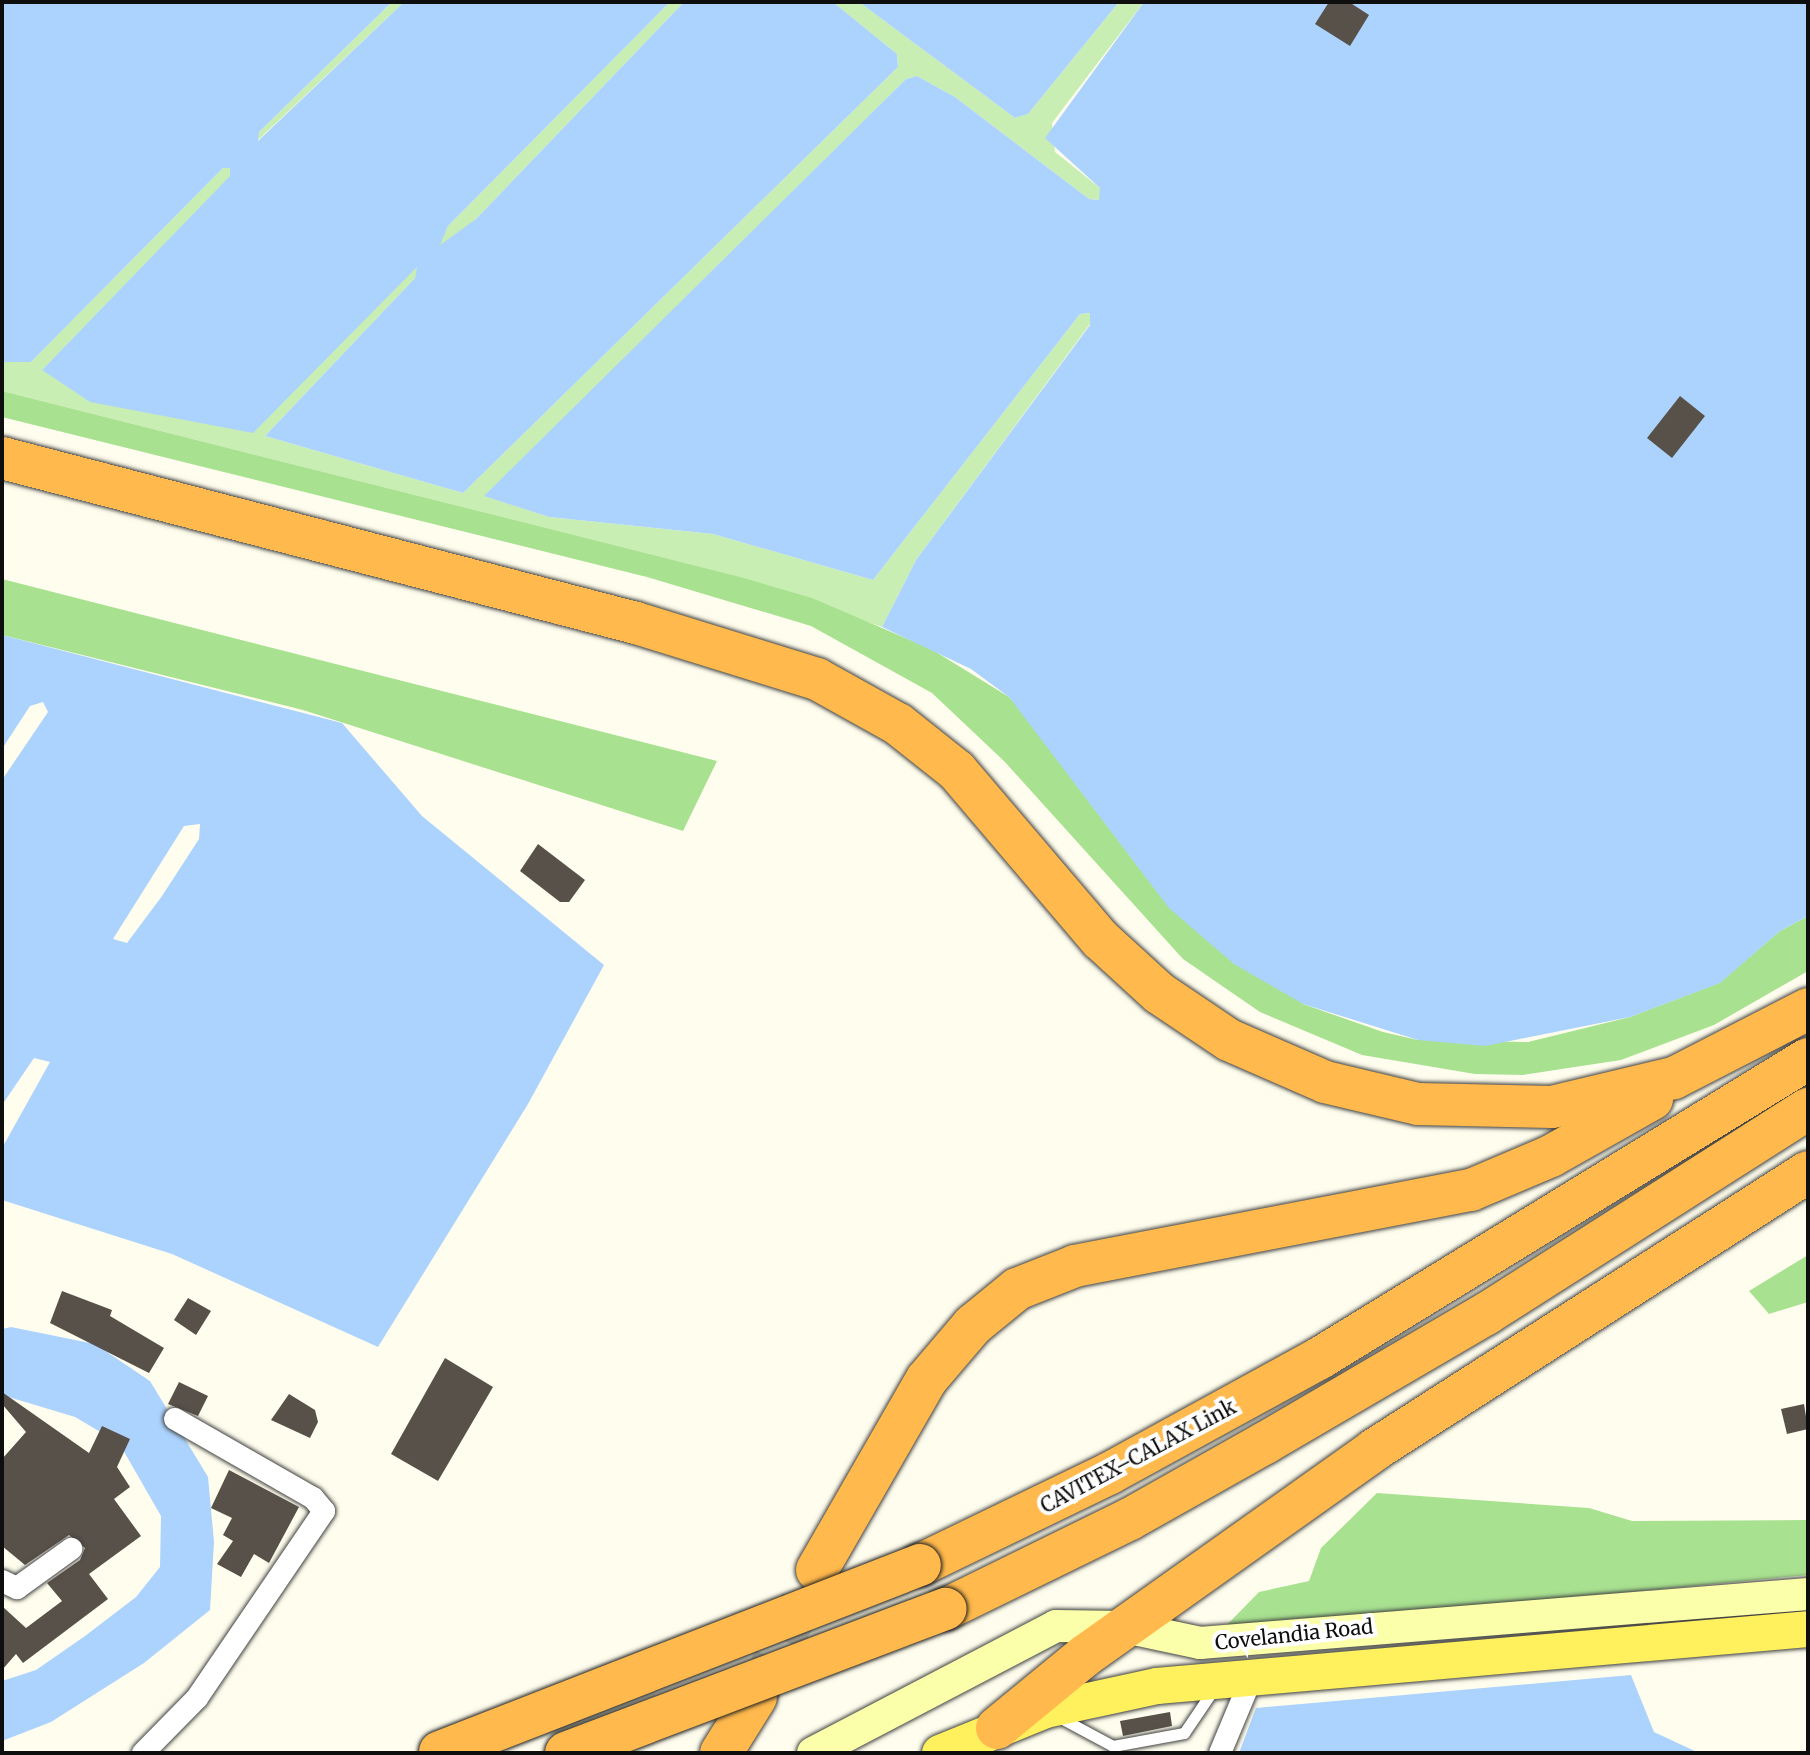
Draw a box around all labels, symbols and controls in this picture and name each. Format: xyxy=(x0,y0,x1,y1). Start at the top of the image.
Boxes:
street label: CAVITEX–CALAX Link xyxy=(1036,1394,1240,1518)
street label: Covelandia Road xyxy=(1214,1614,1374,1654)

